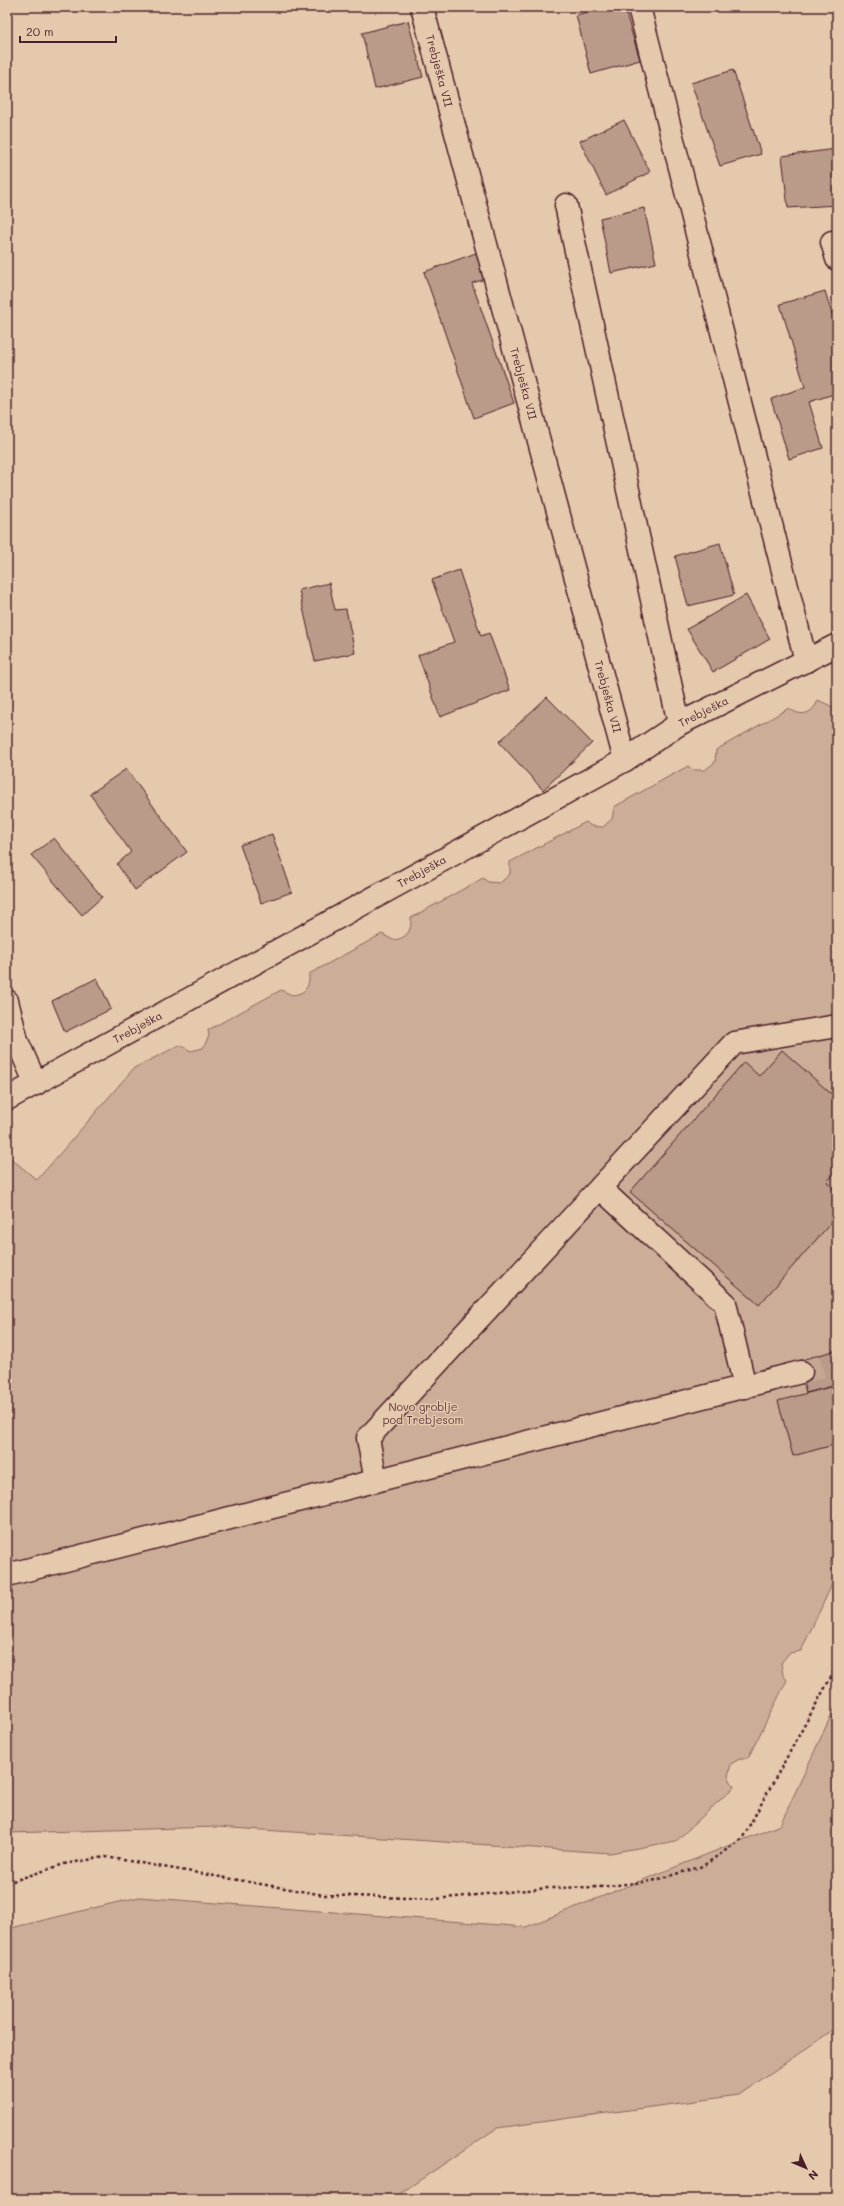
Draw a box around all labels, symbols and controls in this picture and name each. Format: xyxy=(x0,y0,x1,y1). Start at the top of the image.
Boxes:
scale bar xyxy=(20,18,116,44)
text: 20 m xyxy=(26,23,54,39)
street label: Trebješka VII xyxy=(423,33,457,109)
street label: Trebješka VII xyxy=(507,346,541,421)
street label: Trebješka VII xyxy=(591,658,625,734)
street label: Trebješka xyxy=(676,693,731,730)
street label: Trebješka xyxy=(394,851,449,891)
street label: Trebješka xyxy=(110,1007,165,1046)
park label: Novo groblje pod Trebjesom xyxy=(383,1399,463,1427)
north arrow xyxy=(786,2148,826,2188)
text: N xyxy=(805,2167,822,2184)

